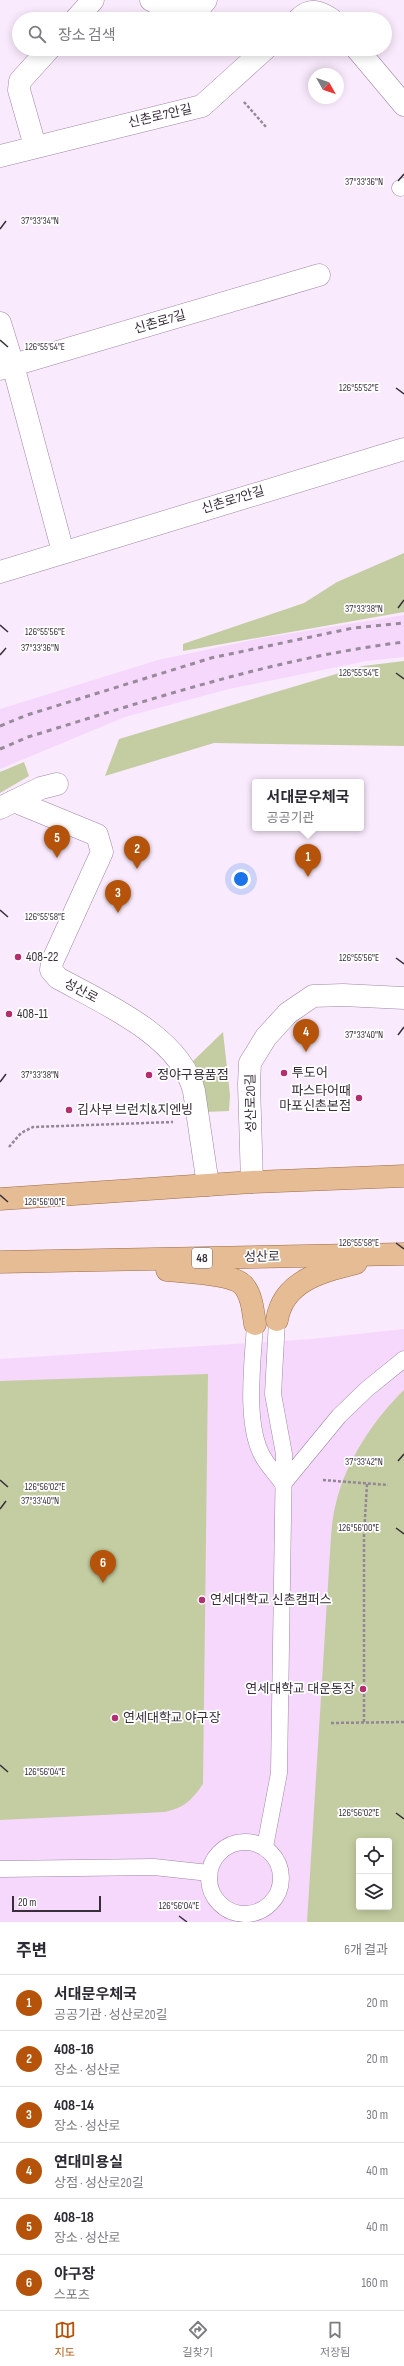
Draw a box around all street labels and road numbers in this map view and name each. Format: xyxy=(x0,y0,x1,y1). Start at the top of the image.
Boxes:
street label: 신촌로7안길 xyxy=(127,101,193,131)
street label: 신촌로7길 xyxy=(132,307,188,337)
street label: 신촌로7안길 xyxy=(200,483,266,517)
street label: 성산로 xyxy=(61,976,101,1007)
street label: 성산로20길 xyxy=(242,1073,260,1133)
road number: 48 xyxy=(192,1248,212,1268)
street label: 성산로 xyxy=(244,1249,280,1265)

